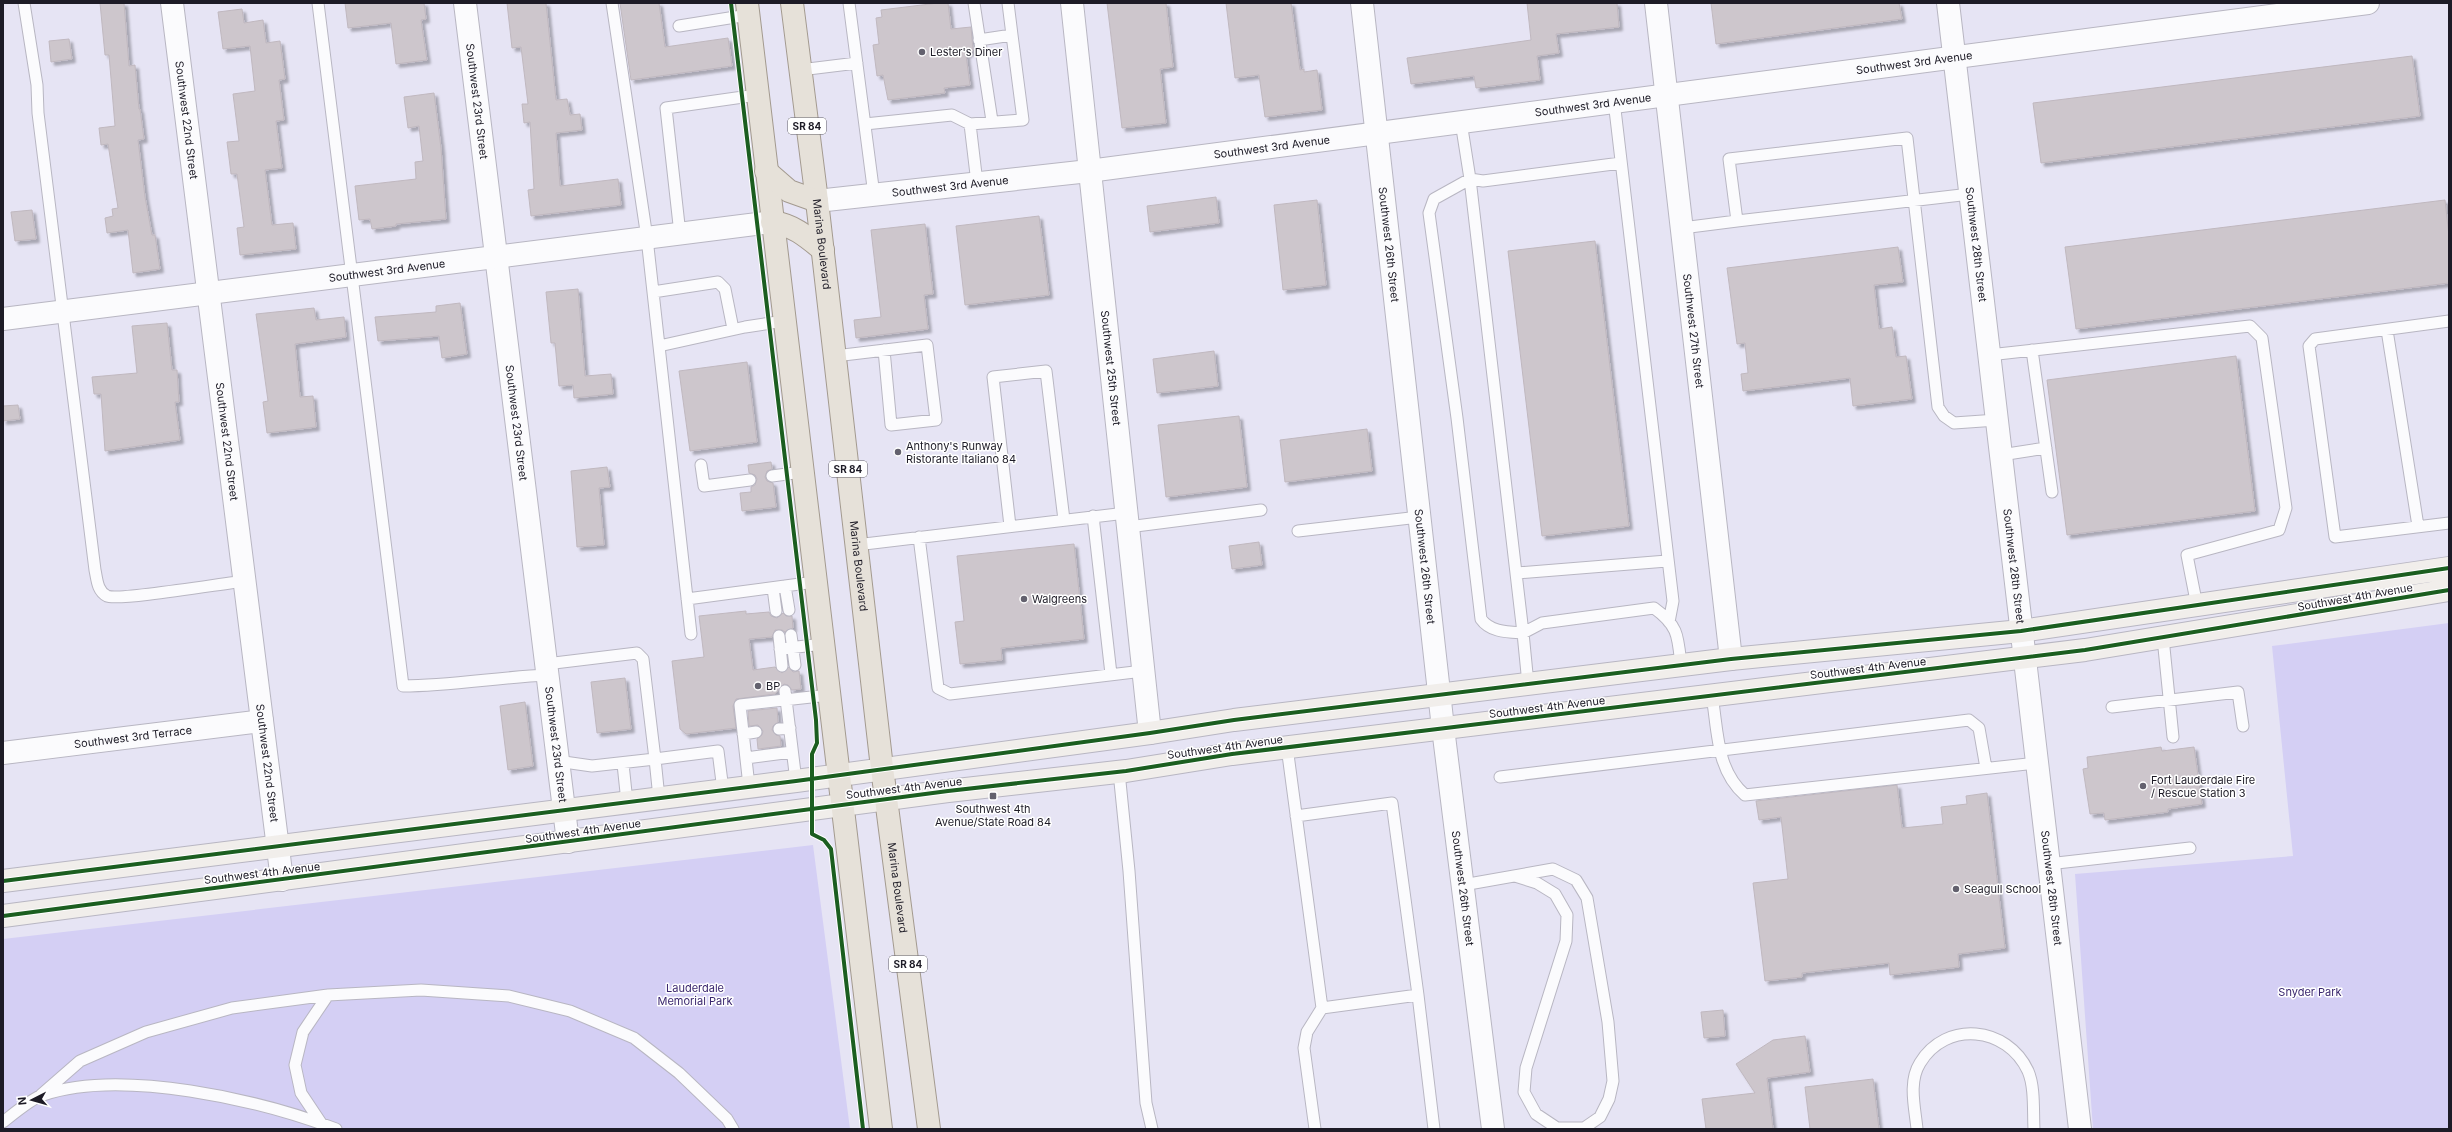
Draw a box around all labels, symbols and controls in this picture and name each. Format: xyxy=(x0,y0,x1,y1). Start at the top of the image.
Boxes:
street label: Southwest 23rd Street xyxy=(463,43,491,160)
place label: Lester's Diner xyxy=(930,45,1002,59)
marker: Lester's Diner xyxy=(917,47,927,57)
street label: Southwest 3rd Avenue xyxy=(1855,48,1973,77)
street label: Southwest 22nd Street xyxy=(172,60,201,180)
street label: Southwest 3rd Avenue xyxy=(1534,90,1652,119)
road number: SR 84 xyxy=(788,118,826,134)
street label: Southwest 3rd Avenue xyxy=(1213,132,1331,162)
street label: Southwest 3rd Avenue xyxy=(891,173,1009,200)
street label: Southwest 26th Street xyxy=(1376,186,1402,303)
street label: Southwest 28th Street xyxy=(1963,186,1990,303)
street label: Marina Boulevard xyxy=(810,198,834,290)
street label: Southwest 3rd Avenue xyxy=(328,256,446,285)
street label: Southwest 27th Street xyxy=(1680,273,1707,389)
street label: Southwest 25th Street xyxy=(1098,310,1124,427)
street label: Southwest 23rd Street xyxy=(502,364,531,482)
street label: Southwest 22nd Street xyxy=(213,382,241,502)
place label: Anthony's Runway Ristorante Italiano 84 xyxy=(906,439,1016,466)
marker: Anthony's Runway Ristorante Italiano 84 xyxy=(893,447,903,457)
road number: SR 84 xyxy=(829,461,867,477)
street label: Southwest 26th Street xyxy=(1412,508,1438,625)
street label: Southwest 28th Street xyxy=(2000,508,2028,625)
street label: Marina Boulevard xyxy=(847,520,871,612)
street label: Southwest 4th Avenue xyxy=(2296,580,2414,614)
place label: Walgreens xyxy=(1032,592,1087,606)
marker: Walgreens xyxy=(1019,594,1029,604)
street label: Southwest 4th Avenue xyxy=(1809,654,1927,682)
place label: BP xyxy=(766,679,780,693)
marker: BP xyxy=(753,681,763,691)
street label: Southwest 23rd Street xyxy=(542,686,570,803)
street label: Southwest 4th Avenue xyxy=(1488,693,1606,721)
street label: Southwest 22nd Street xyxy=(253,703,282,823)
street label: Southwest 3rd Terrace xyxy=(73,723,193,751)
street label: Southwest 4th Avenue xyxy=(1166,732,1284,762)
place label: Fort Lauderdale Fire / Rescue Station 3 xyxy=(2151,773,2255,800)
street label: Southwest 4th Avenue xyxy=(845,774,963,802)
marker: Fort Lauderdale Fire / Rescue Station 3 xyxy=(2138,781,2148,791)
marker: Southwest 4th Avenue/State Road 84 xyxy=(988,791,998,801)
place label: Southwest 4th Avenue/State Road 84 xyxy=(935,802,1051,829)
street label: Southwest 4th Avenue xyxy=(524,816,642,846)
street label: Southwest 26th Street xyxy=(1449,830,1477,947)
street label: Southwest 28th Street xyxy=(2038,830,2065,947)
street label: Marina Boulevard xyxy=(885,842,910,934)
street label: Southwest 4th Avenue xyxy=(203,859,321,887)
place label: Seagull School xyxy=(1964,882,2041,896)
marker: Seagull School xyxy=(1951,884,1961,894)
road number: SR 84 xyxy=(889,956,927,972)
park label: Lauderdale Memorial Park xyxy=(657,981,733,1008)
park label: Snyder Park xyxy=(2278,985,2342,999)
north arrow xyxy=(12,1080,52,1120)
text: N xyxy=(15,1096,29,1106)

